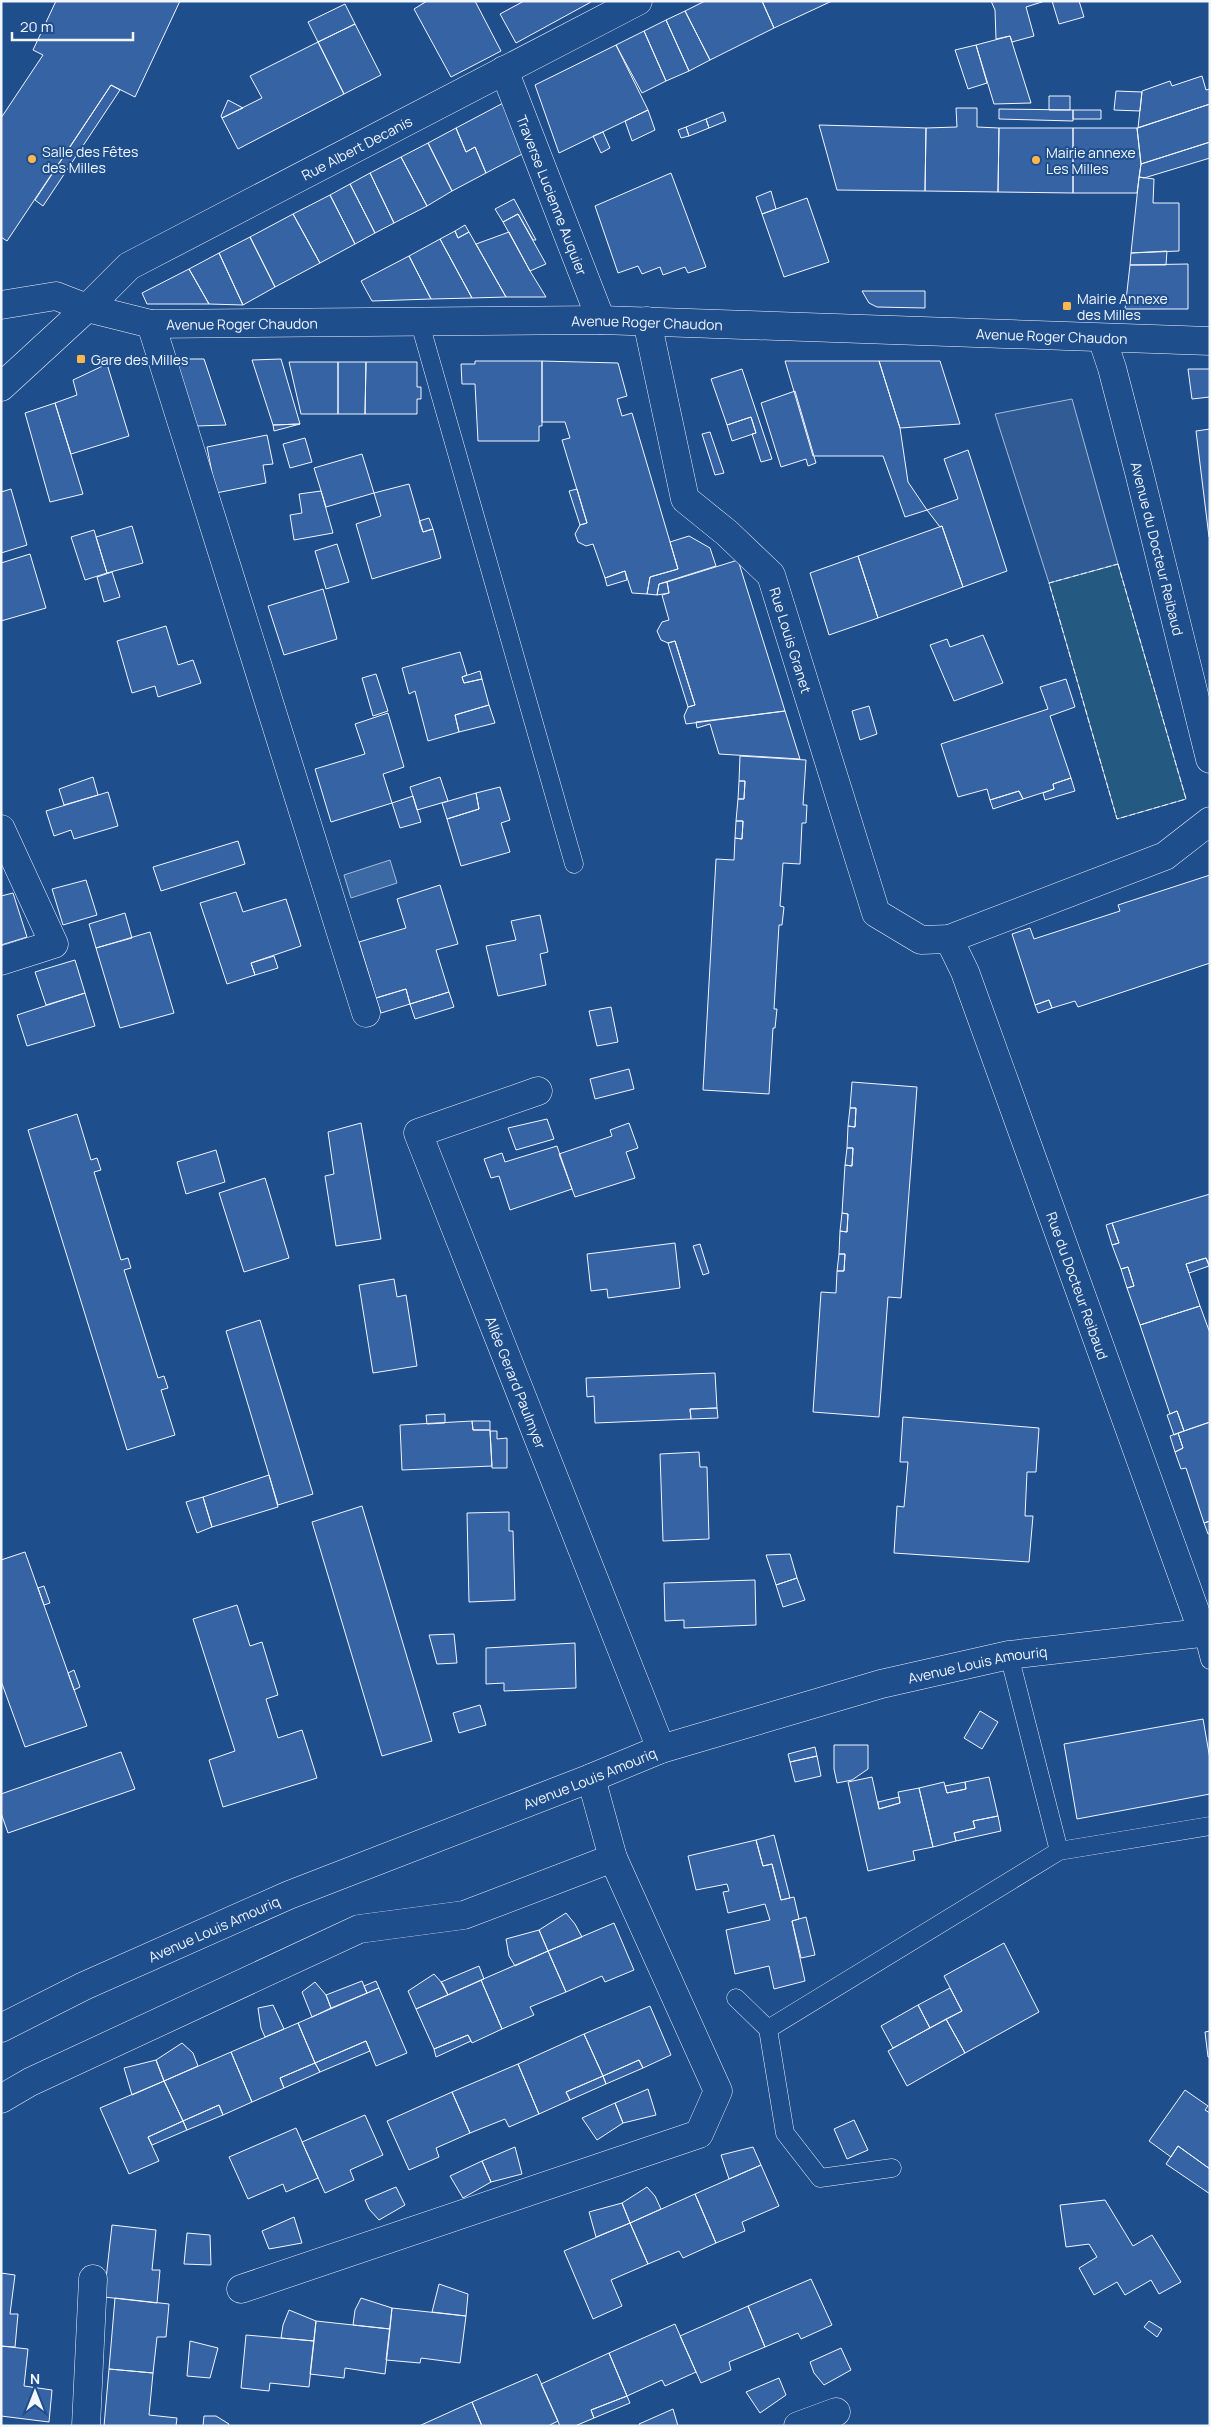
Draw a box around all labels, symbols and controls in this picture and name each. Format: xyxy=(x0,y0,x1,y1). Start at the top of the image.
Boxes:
scale bar xyxy=(12,10,134,42)
text: 20 m xyxy=(20,16,53,37)
street label: Rue Albert Decanis xyxy=(298,111,415,184)
street label: Traverse Lucienne Auquier xyxy=(513,112,592,278)
place label: Salle des Fêtes des Milles xyxy=(42,142,138,177)
place label: Mairie annexe Les Milles xyxy=(1046,143,1136,178)
marker: Salle des Fêtes des Milles xyxy=(26,153,38,165)
marker: Mairie annexe Les Milles xyxy=(1030,154,1042,166)
place label: Mairie Annexe des Milles xyxy=(1077,289,1168,324)
marker: Mairie Annexe des Milles xyxy=(1061,300,1073,312)
street label: Avenue Roger Chaudon xyxy=(571,310,723,334)
street label: Avenue Roger Chaudon xyxy=(166,313,318,333)
street label: Avenue Roger Chaudon xyxy=(976,323,1128,348)
place label: Gare des Milles xyxy=(91,350,188,369)
marker: Gare des Milles xyxy=(75,353,87,365)
street label: Avenue du Docteur Reibaud xyxy=(1127,460,1189,637)
street label: Rue Louis Granet xyxy=(766,585,817,696)
street label: Rue du Docteur Reibaud xyxy=(1043,1209,1113,1362)
street label: Allée Gerard Paulmyer xyxy=(482,1313,551,1451)
street label: Avenue Louis Amouriq xyxy=(906,1641,1048,1687)
street label: Avenue Louis Amouriq xyxy=(520,1743,659,1813)
street label: Avenue Louis Amouriq xyxy=(145,1891,283,1966)
north arrow xyxy=(10,2367,60,2417)
text: N xyxy=(30,2369,40,2388)

